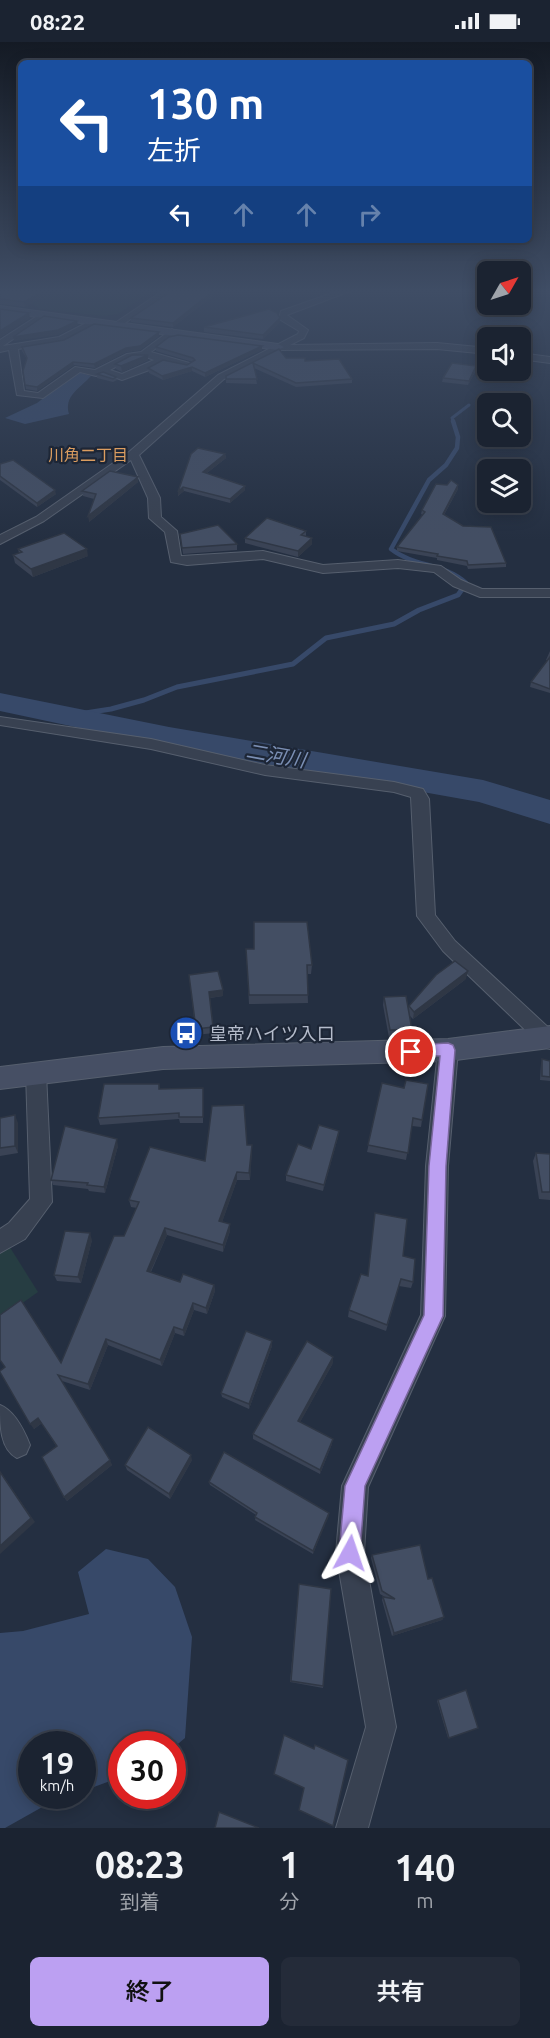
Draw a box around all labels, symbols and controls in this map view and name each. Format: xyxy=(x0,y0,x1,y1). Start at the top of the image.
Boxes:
text: 08:22 xyxy=(30,9,85,34)
text: 130 m xyxy=(147,80,264,127)
icon: left xyxy=(48,84,126,162)
text: 左折 xyxy=(147,135,201,165)
icon: left xyxy=(164,198,197,231)
icon: ahead xyxy=(227,198,260,231)
icon: ahead xyxy=(290,198,323,231)
icon: right xyxy=(353,198,386,231)
north arrow xyxy=(477,261,531,315)
map controls xyxy=(477,261,531,513)
button: sound xyxy=(477,327,531,381)
button: search xyxy=(477,393,531,447)
district label: 川角二丁目 xyxy=(48,446,128,464)
button: layers xyxy=(477,459,531,513)
water label: 二河川 xyxy=(244,738,310,772)
bus stop icon: 皇帝ハイツ入口 xyxy=(168,1015,204,1051)
place label: 皇帝ハイツ入口 xyxy=(209,1023,335,1043)
pin xyxy=(385,1026,436,1077)
icon: arrive xyxy=(394,1035,427,1068)
position arrow xyxy=(318,1521,382,1585)
speed limit sign: 30 xyxy=(108,1731,186,1809)
text: 19 xyxy=(40,1746,74,1780)
text: km/h xyxy=(40,1777,74,1794)
text: 08:23 xyxy=(95,1844,185,1885)
text: 1 xyxy=(279,1844,300,1885)
text: 140 xyxy=(394,1847,455,1888)
text: m xyxy=(416,1889,434,1912)
text: 到着 xyxy=(120,1890,160,1913)
text: 分 xyxy=(280,1890,300,1913)
button: 終了 xyxy=(30,1957,269,2026)
button: 共有 xyxy=(281,1957,520,2026)

